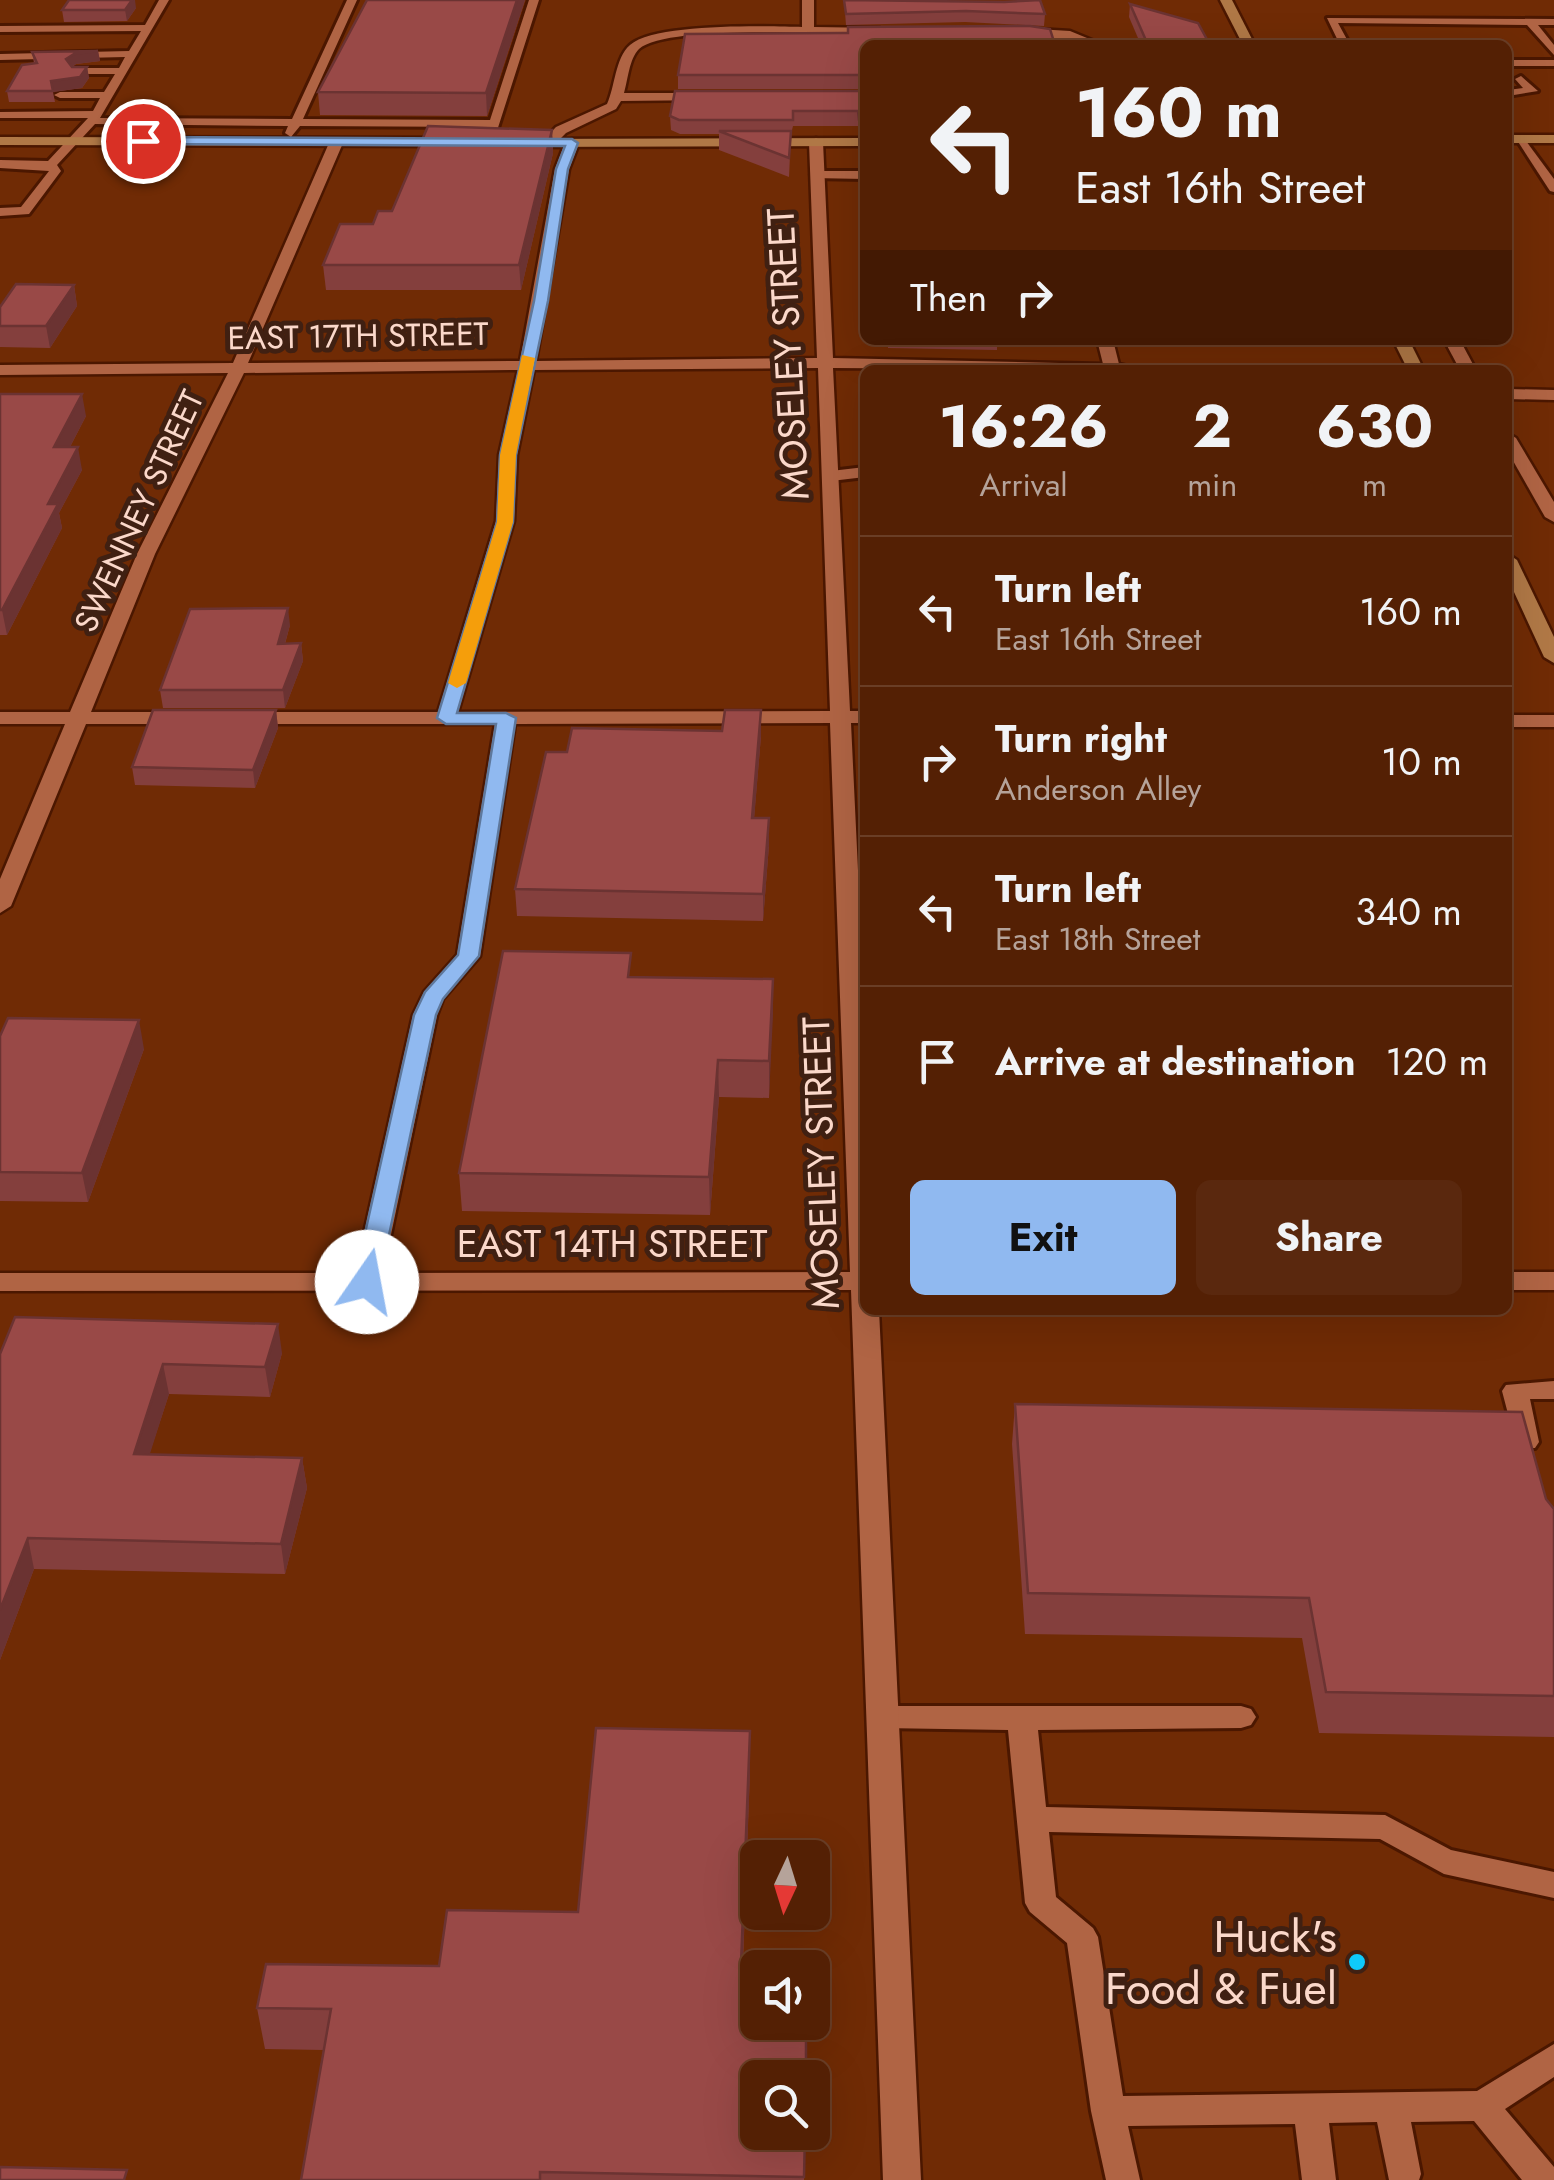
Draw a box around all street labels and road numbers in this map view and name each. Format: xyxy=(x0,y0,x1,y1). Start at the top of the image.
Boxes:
street label: MOSELEY STREET xyxy=(752,206,823,502)
street label: EAST 17TH STREET xyxy=(227,311,489,361)
street label: SWENNEY STREET xyxy=(63,382,215,639)
street label: MOSELEY STREET xyxy=(788,1016,853,1310)
street label: EAST 14TH STREET xyxy=(457,1216,768,1271)

